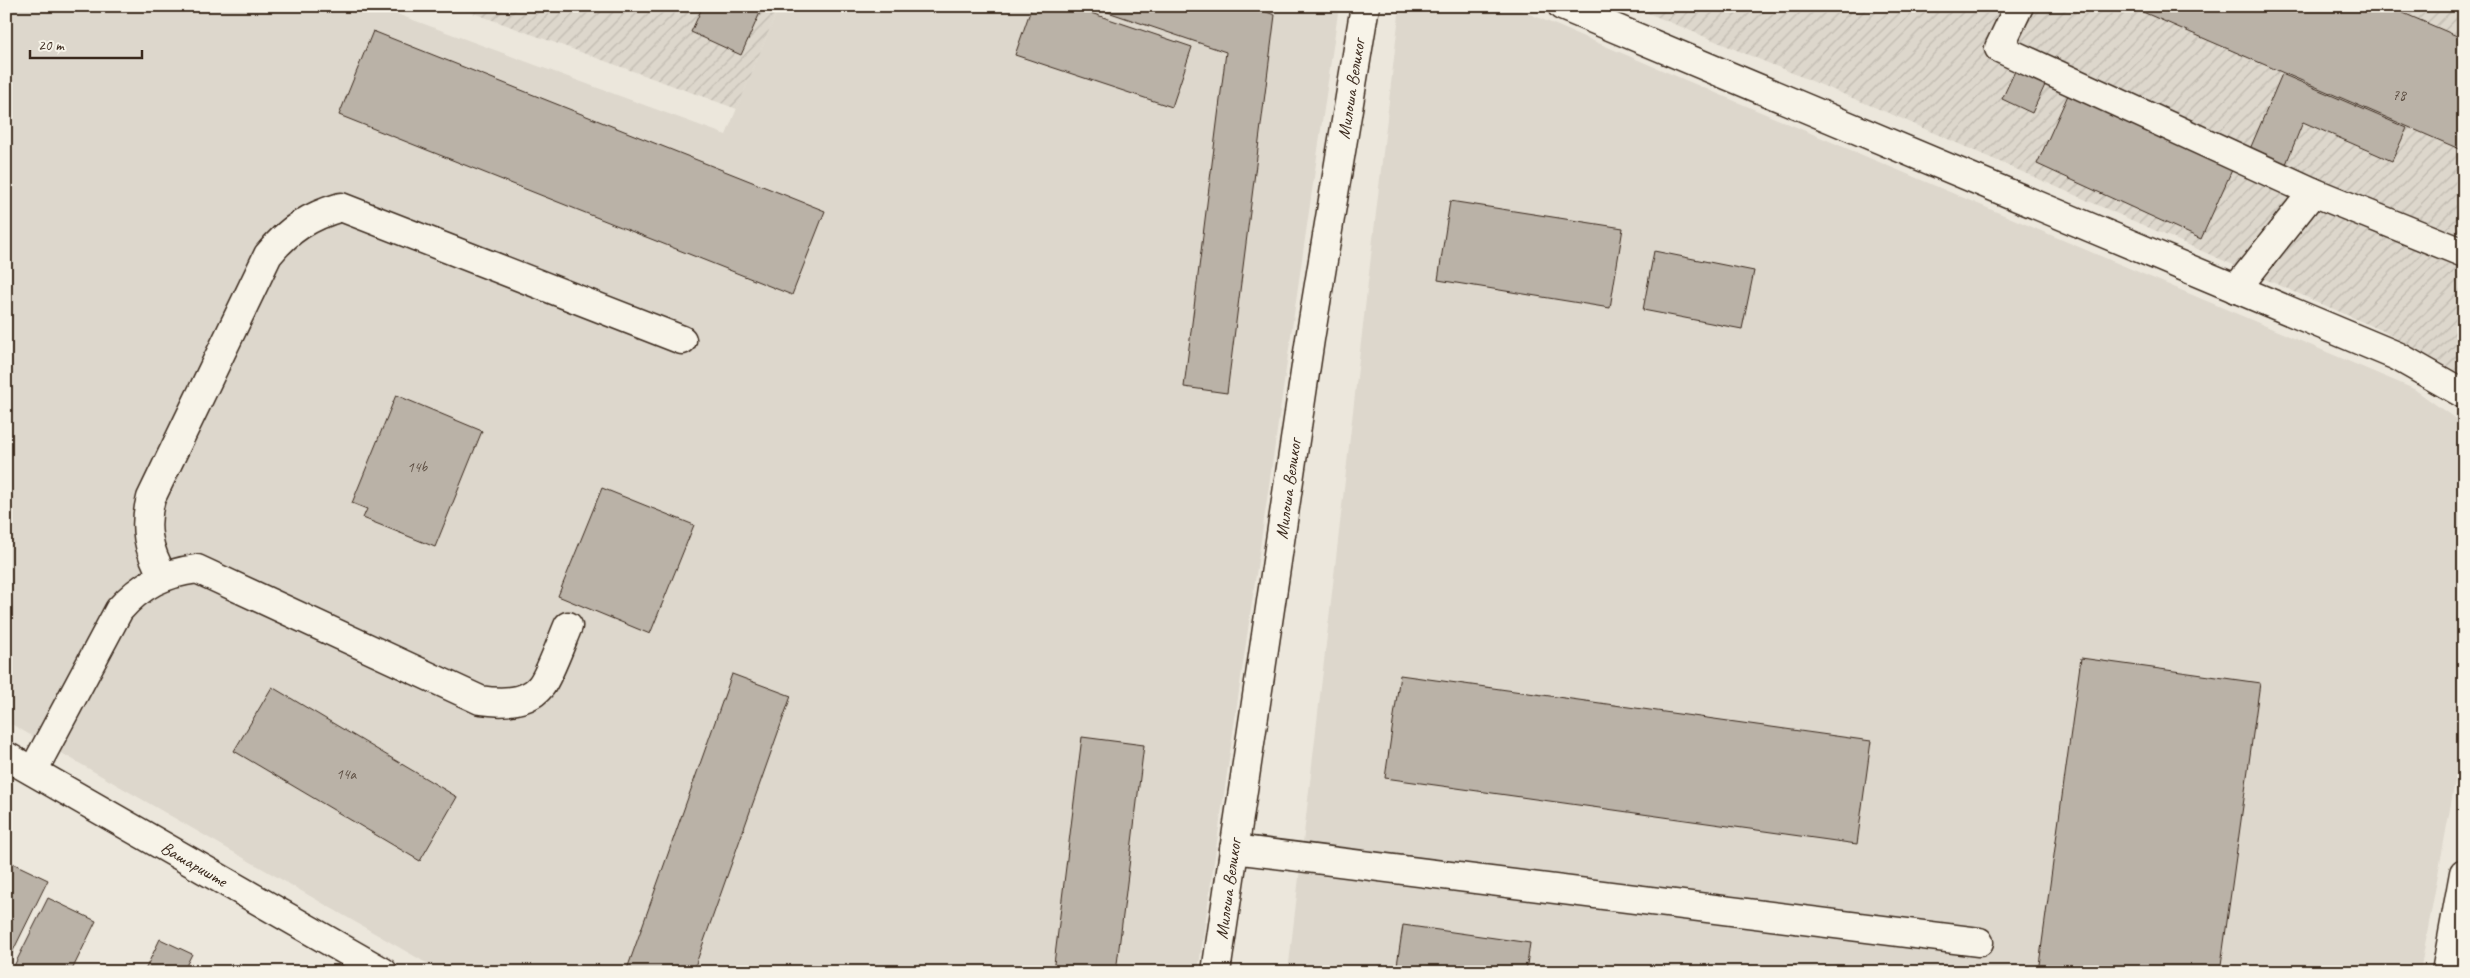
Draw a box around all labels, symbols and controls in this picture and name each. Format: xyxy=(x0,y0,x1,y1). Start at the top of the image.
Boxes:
scale bar xyxy=(30,28,142,60)
street label: Милоша Великог xyxy=(1332,35,1370,141)
text: 20 m xyxy=(38,36,65,55)
house number: 78 xyxy=(2392,86,2407,105)
street label: Милоша Великог xyxy=(1270,435,1306,540)
house number: 14b xyxy=(407,458,428,477)
house number: 14a xyxy=(336,765,357,784)
street label: Милоша Великог xyxy=(1210,835,1246,940)
street label: Вашариште xyxy=(157,836,232,892)

